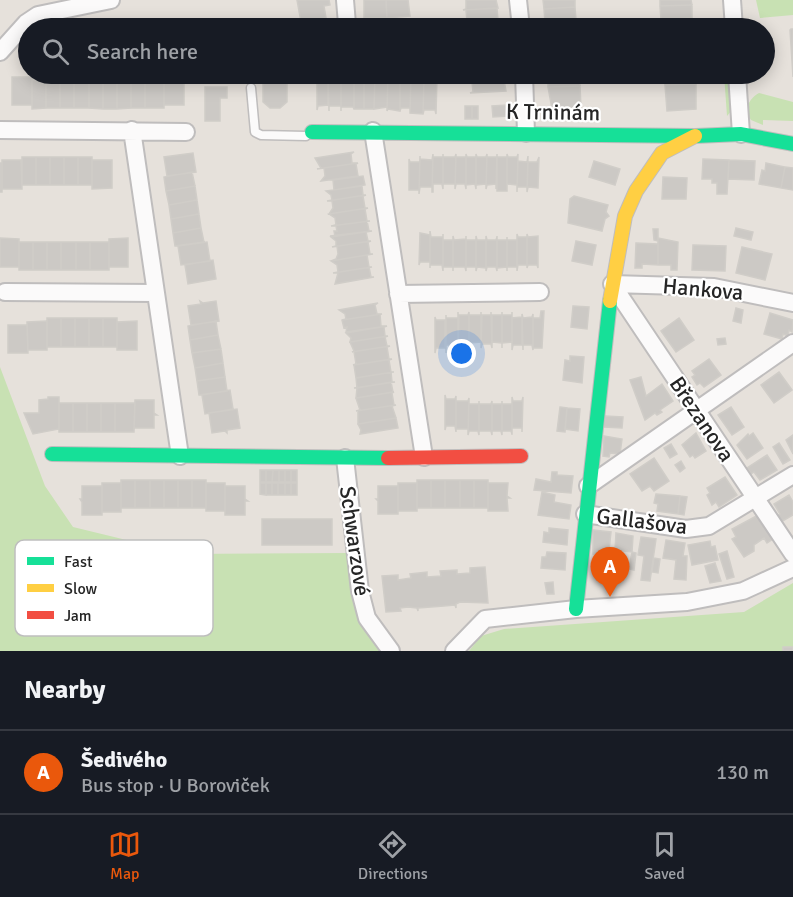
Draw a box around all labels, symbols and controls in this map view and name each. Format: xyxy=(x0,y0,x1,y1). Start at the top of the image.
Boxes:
search box xyxy=(18,18,775,84)
icon: search xyxy=(39,35,72,68)
text: Search here xyxy=(87,38,198,65)
street label: K Trninám xyxy=(506,98,600,126)
street label: Hankova xyxy=(662,272,744,306)
your location xyxy=(447,339,476,368)
street label: Březanova xyxy=(664,371,740,467)
street label: Schwarzové xyxy=(334,484,376,598)
street label: Gallašova xyxy=(595,502,689,540)
legend xyxy=(15,540,213,636)
pin: A xyxy=(590,548,630,597)
text: Fast xyxy=(64,552,93,572)
text: Slow xyxy=(64,579,98,599)
text: Jam xyxy=(64,606,92,626)
text: Nearby xyxy=(24,674,105,706)
text: Šedivého xyxy=(81,746,167,773)
text: A xyxy=(37,760,50,785)
text: 130 m xyxy=(716,760,769,785)
text: Bus stop · U Boroviček xyxy=(81,773,270,798)
tab: Map xyxy=(108,828,141,884)
tab: Directions xyxy=(358,828,428,884)
tab: Saved xyxy=(644,828,685,884)

